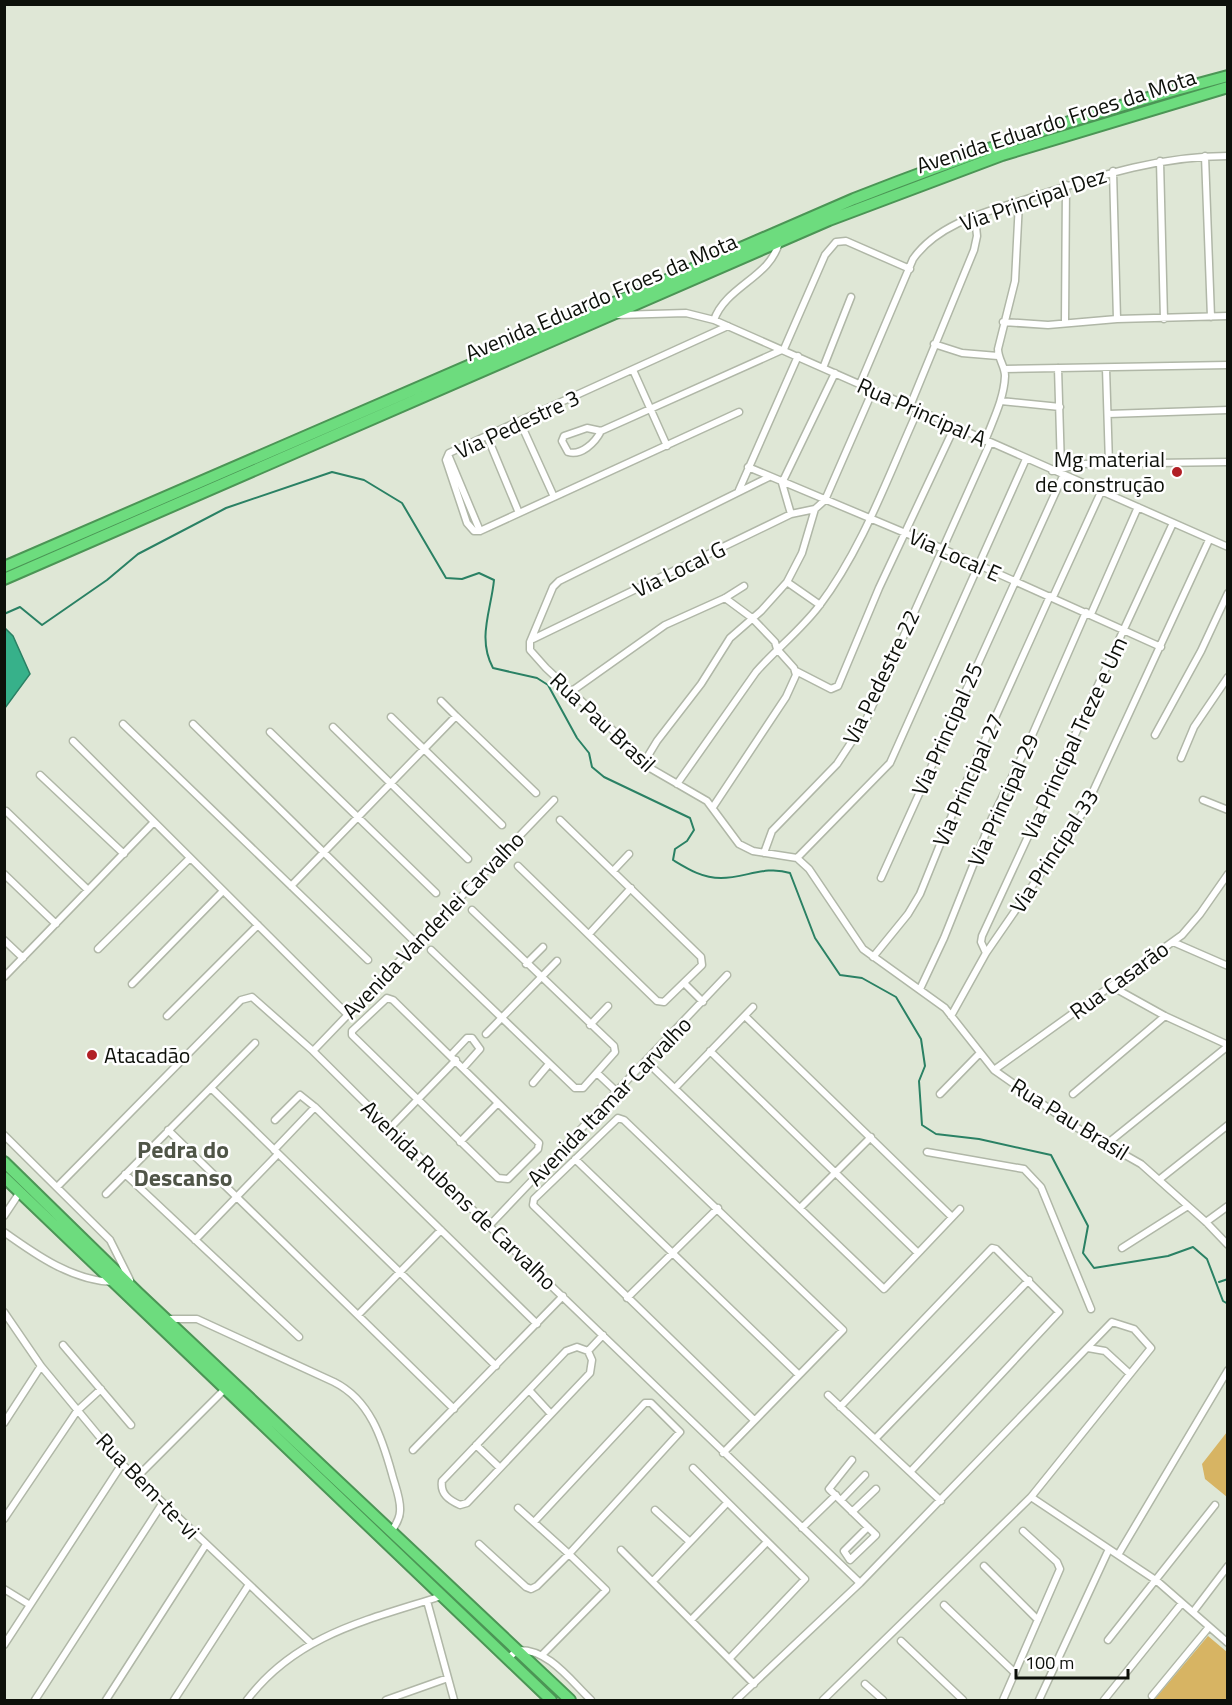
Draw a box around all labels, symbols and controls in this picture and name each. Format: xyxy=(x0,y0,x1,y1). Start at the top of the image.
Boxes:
street label: Avenida Eduardo Froes da Mota xyxy=(912,60,1200,182)
street label: Via Principal Dez xyxy=(955,158,1111,240)
street label: Avenida Eduardo Froes da Mota xyxy=(460,224,742,370)
street label: Rua Principal A xyxy=(852,368,992,456)
street label: Via Pedestre 3 xyxy=(449,380,585,468)
place label: Mg material de construção xyxy=(1035,442,1165,501)
marker: Mg material de construção xyxy=(1170,465,1184,479)
street label: Via Local E xyxy=(903,519,1007,591)
street label: Via Local G xyxy=(627,532,731,606)
street label: Via Pedestre 22 xyxy=(834,604,928,750)
street label: Via Principal Treze e Um xyxy=(1012,631,1136,845)
street label: Via Principal 25 xyxy=(903,657,991,801)
street label: Rua Pau Brasil xyxy=(542,664,664,780)
street label: Via Principal 27 xyxy=(924,708,1012,852)
street label: Via Principal 29 xyxy=(959,728,1047,872)
street label: Via Principal 33 xyxy=(1001,782,1107,920)
street label: Avenida Vanderlei Carvalho xyxy=(334,823,532,1027)
street label: Rua Casarão xyxy=(1062,932,1176,1028)
street label: Avenida Itamar Carvalho xyxy=(519,1008,699,1194)
place label: Atacadão xyxy=(104,1038,190,1072)
marker: Atacadão xyxy=(85,1048,99,1062)
street label: Rua Pau Brasil xyxy=(1004,1069,1136,1169)
street label: Avenida Rubens de Carvalho xyxy=(353,1092,565,1298)
district label: Pedra do Descanso xyxy=(133,1131,233,1195)
street label: Rua Bem-te-vi xyxy=(88,1425,208,1547)
scale bar xyxy=(1016,1642,1128,1680)
text: 100 m xyxy=(1025,1649,1074,1676)

